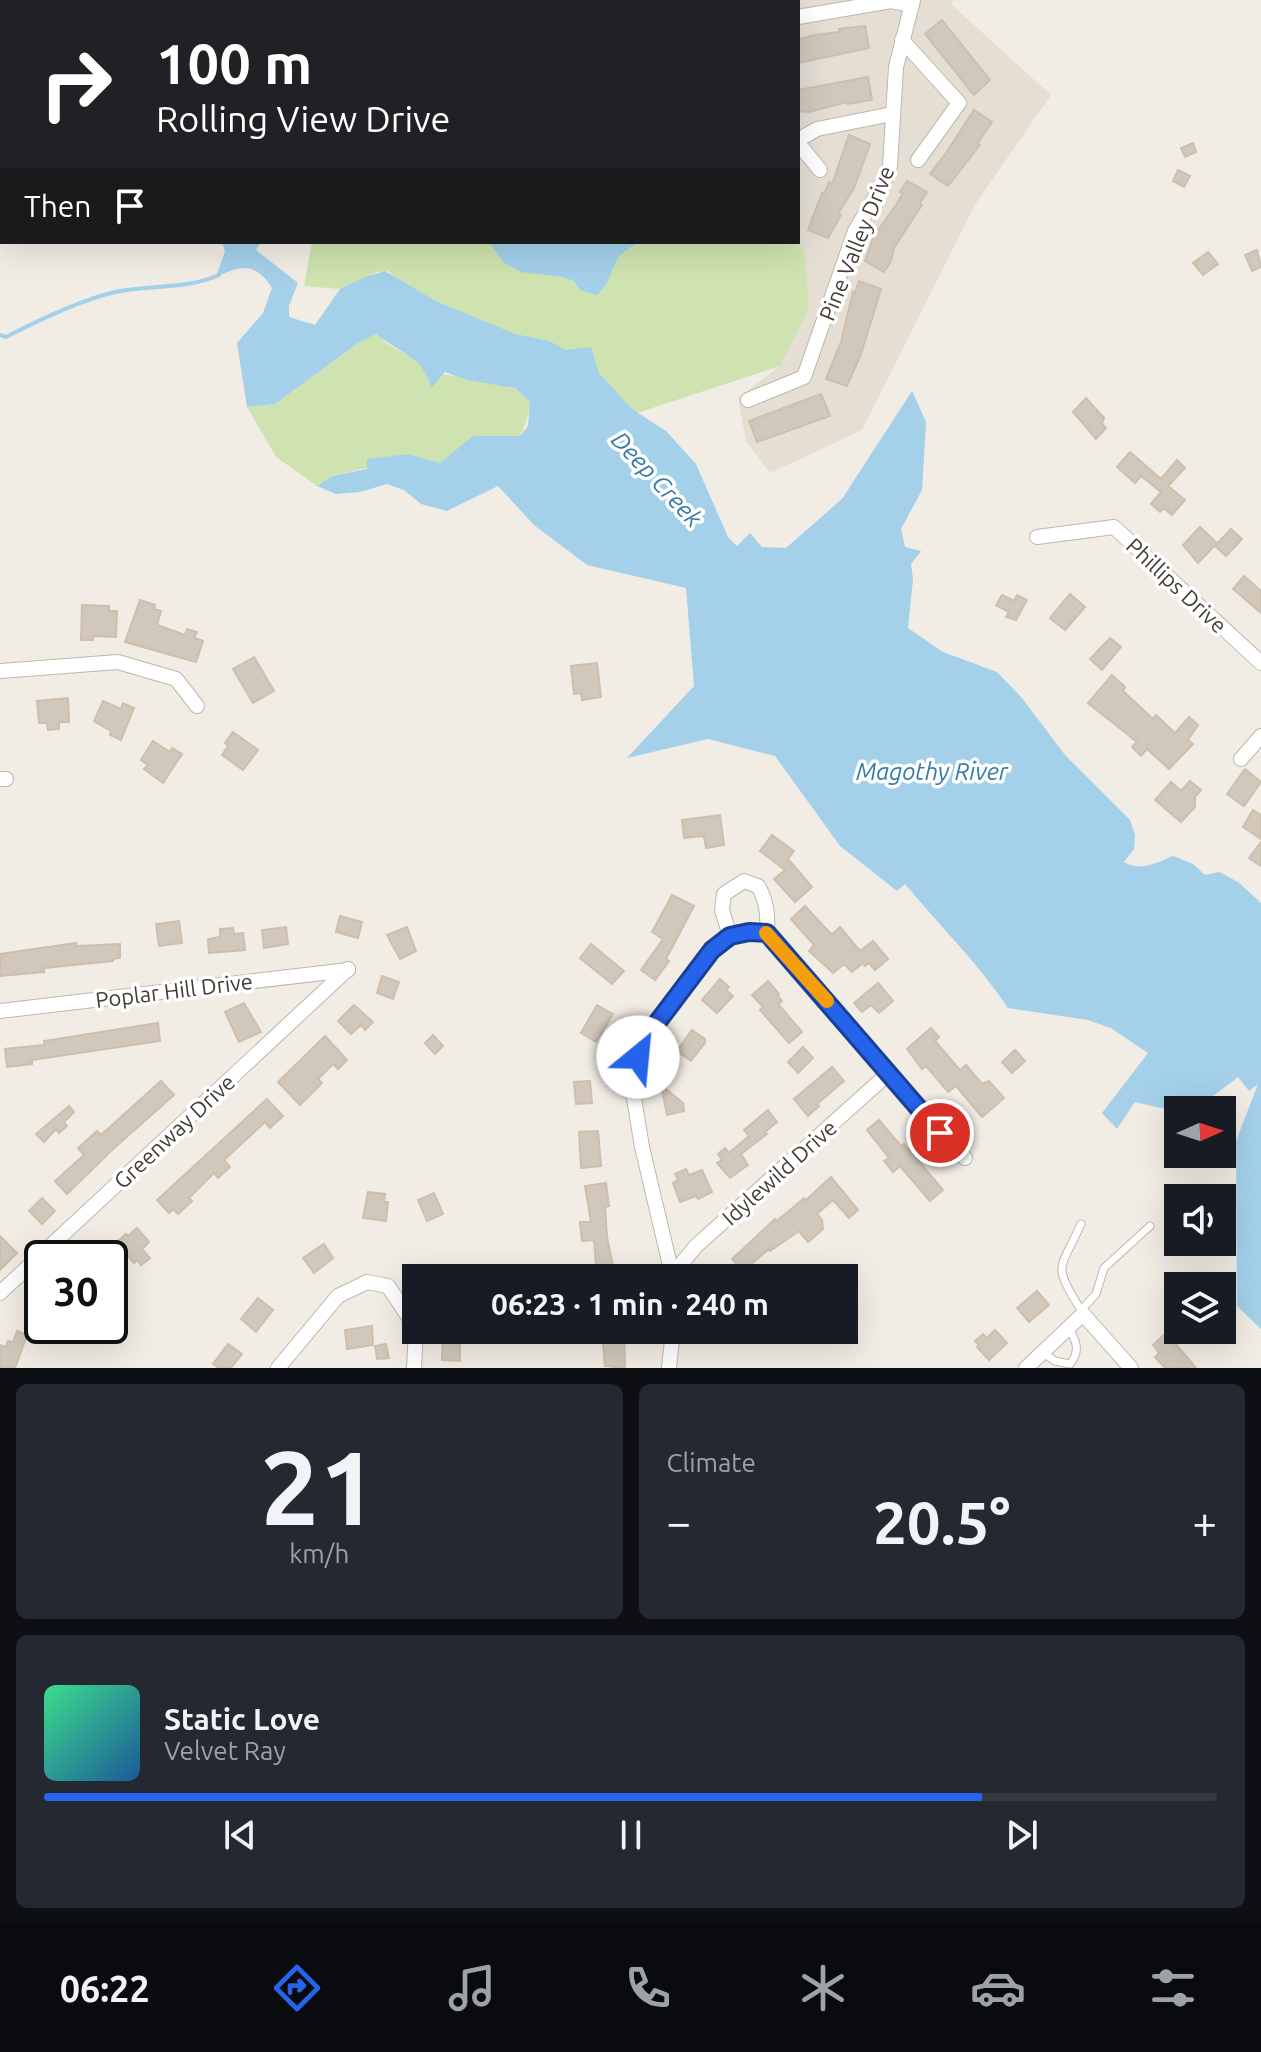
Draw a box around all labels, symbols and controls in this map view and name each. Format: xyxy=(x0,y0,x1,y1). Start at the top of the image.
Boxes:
icon: right xyxy=(24,32,128,136)
text: 100 m xyxy=(156,32,312,95)
text: Rolling View Drive xyxy=(156,98,450,139)
street label: Pine Valley Drive xyxy=(814,162,898,324)
icon: arrive xyxy=(108,184,152,228)
text: Then xyxy=(24,189,92,223)
water label: Deep Creek xyxy=(606,426,708,533)
street label: Phillips Drive xyxy=(1122,532,1232,638)
water label: Magothy River xyxy=(856,758,1009,785)
street label: Poplar Hill Drive xyxy=(94,968,254,1012)
position arrow xyxy=(596,1015,680,1099)
street label: Greenway Drive xyxy=(109,1069,239,1193)
north arrow xyxy=(1164,1096,1236,1168)
map controls xyxy=(1164,1096,1236,1344)
pin xyxy=(906,1099,974,1167)
icon: arrive xyxy=(918,1111,962,1155)
street label: Idylewild Drive xyxy=(717,1114,841,1230)
button: sound xyxy=(1164,1184,1236,1256)
speed limit sign: 30 xyxy=(24,1240,128,1344)
button: layers xyxy=(1164,1272,1236,1344)
text: 06:23 · 1 min · 240 m xyxy=(491,1287,769,1321)
text: 21 xyxy=(261,1428,378,1545)
text: Climate xyxy=(667,1448,756,1477)
text: 20.5° xyxy=(873,1488,1010,1555)
text: − xyxy=(667,1497,691,1546)
text: + xyxy=(1192,1497,1217,1546)
text: km/h xyxy=(289,1539,349,1568)
text: Static Love xyxy=(164,1702,320,1736)
text: Velvet Ray xyxy=(164,1736,286,1765)
icon: previous xyxy=(218,1813,262,1857)
icon: pause xyxy=(609,1813,653,1857)
icon: next xyxy=(1000,1813,1044,1857)
icon: directions xyxy=(269,1960,325,2016)
icon: music xyxy=(444,1960,500,2016)
icon: phone xyxy=(620,1960,676,2016)
icon: climate xyxy=(795,1960,851,2016)
icon: car xyxy=(970,1960,1026,2016)
icon: filters xyxy=(1145,1960,1201,2016)
text: 06:22 xyxy=(60,1968,150,2009)

